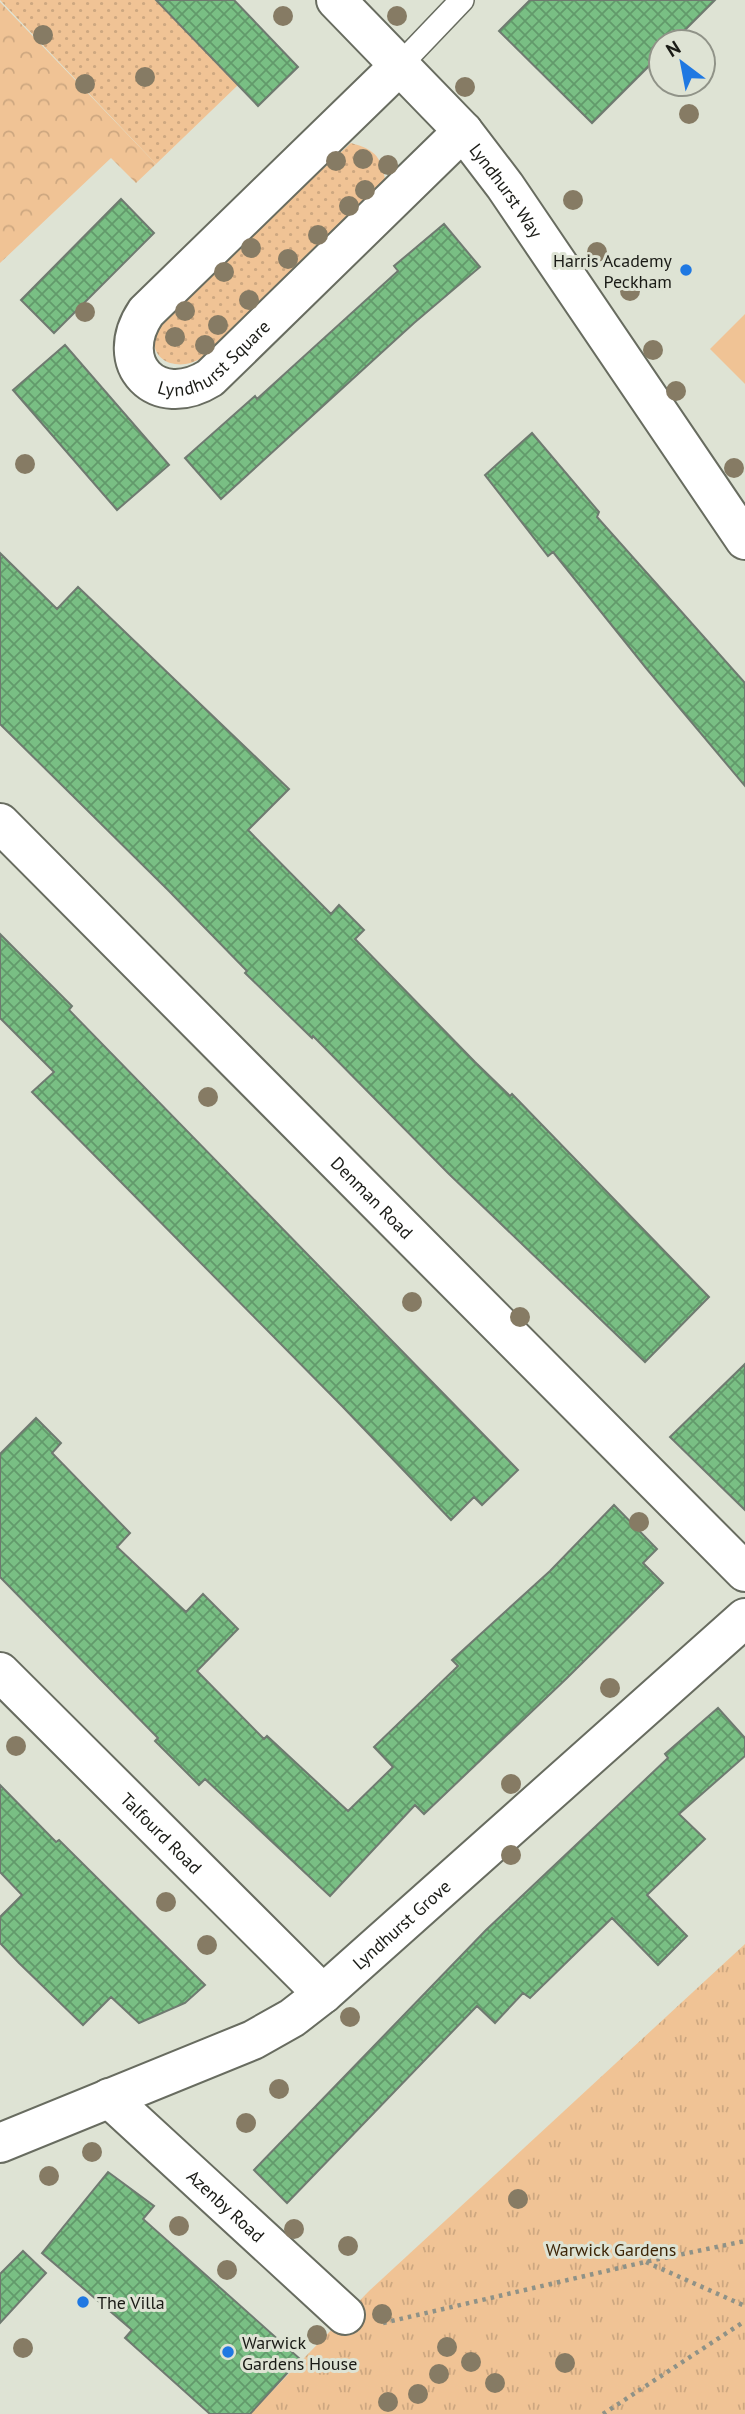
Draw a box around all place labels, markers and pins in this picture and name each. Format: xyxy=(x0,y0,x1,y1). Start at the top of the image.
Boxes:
place label: Harris Academy Peckham xyxy=(553,249,673,293)
marker: Harris Academy Peckham xyxy=(678,262,694,278)
place label: The Villa xyxy=(97,2291,165,2314)
marker: The Villa xyxy=(75,2294,91,2310)
place label: Warwick Gardens House xyxy=(242,2331,357,2375)
marker: Warwick Gardens House xyxy=(220,2344,236,2360)

